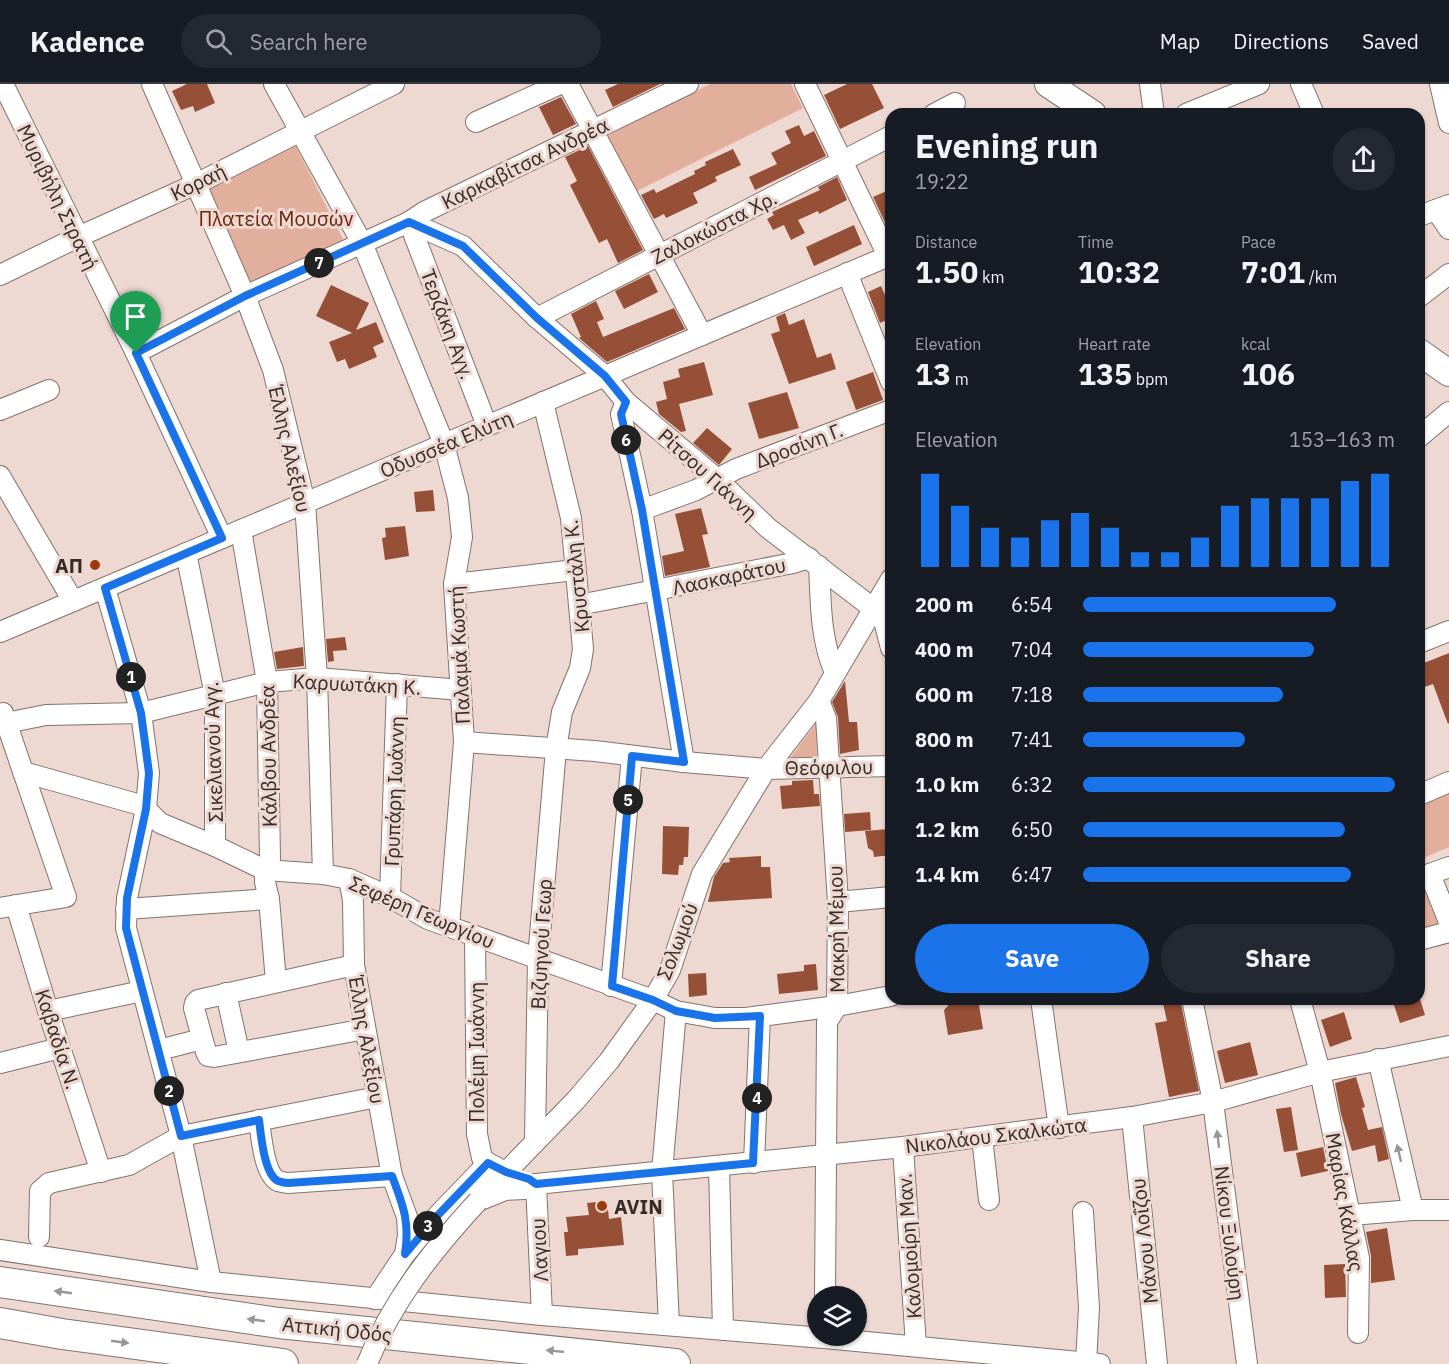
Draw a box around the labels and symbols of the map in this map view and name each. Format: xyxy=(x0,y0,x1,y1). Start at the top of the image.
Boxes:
street label: Καρκαβίτσα Ανδρέα xyxy=(437,111,613,215)
street label: Μυριβήλη Στρατή xyxy=(11,120,105,274)
street label: Κοραή xyxy=(166,157,230,207)
street label: Ζαλοκώστα Χρ. xyxy=(647,184,781,270)
park label: Πλατεία Μουσών xyxy=(198,205,354,232)
pin: 7 xyxy=(304,248,334,278)
street label: Τερζάκη Αγγ. xyxy=(415,265,481,383)
pin xyxy=(110,291,161,353)
street label: Έλλης Αλεξίου xyxy=(262,382,318,515)
street label: Οδυσσέα Ελύτη xyxy=(375,404,517,484)
street label: Δροσίνη Γ. xyxy=(751,416,847,474)
street label: Ρίτσου Γιάννη xyxy=(652,422,764,526)
pin: 6 xyxy=(611,425,641,455)
street label: Κρυστάλη Κ. xyxy=(557,518,595,634)
street label: Λασκαράτου xyxy=(670,551,788,601)
place label: ΑΠ xyxy=(55,552,83,579)
marker: ΑΠ xyxy=(88,558,102,572)
street label: Παλαμά Κωστή xyxy=(442,585,476,725)
pin: 1 xyxy=(116,662,146,692)
street label: Καρυωτάκη Κ. xyxy=(292,667,422,701)
street label: Σικελιανού Αγγ. xyxy=(197,681,229,823)
street label: Κάλβου Ανδρέα xyxy=(253,685,283,827)
street label: Γρυπάρη Ιωάννη xyxy=(378,715,410,867)
street label: Θεόφιλου xyxy=(784,753,874,781)
pin: 5 xyxy=(613,785,643,815)
street label: Μακρή Μέμου xyxy=(821,865,851,993)
street label: Σεφέρη Γεωργίου xyxy=(345,869,499,955)
street label: Βιζυηνού Γεωρ xyxy=(524,878,558,1010)
street label: Σολωμού xyxy=(650,899,704,983)
street label: Έλλης Αλεξίου xyxy=(342,973,392,1106)
street label: Πολέμη Ιωάννη xyxy=(463,982,490,1122)
street label: Καβαδία Ν. xyxy=(29,986,87,1092)
pin: 2 xyxy=(154,1076,184,1106)
pin: 4 xyxy=(742,1083,772,1113)
street label: Νικολάου Σκαλκώτα xyxy=(904,1110,1088,1160)
one-way arrow xyxy=(1213,1130,1222,1149)
street label: Μαρίας Κάλλας xyxy=(1319,1130,1371,1274)
one-way arrow xyxy=(1394,1144,1404,1162)
street label: Νίκου Ξυλούρη xyxy=(1208,1164,1252,1302)
street label: Καλομοίρη Μαν. xyxy=(890,1172,928,1320)
street label: Μάνου Λοΐζου xyxy=(1124,1177,1164,1305)
place label: AVIN xyxy=(614,1193,663,1220)
marker: AVIN xyxy=(595,1199,609,1213)
pin: 3 xyxy=(413,1211,443,1241)
street label: Λαγιου xyxy=(524,1217,554,1283)
one-way arrow xyxy=(54,1287,73,1296)
street label: Αττική Οδός xyxy=(281,1310,393,1348)
one-way arrow xyxy=(247,1315,266,1324)
one-way arrow xyxy=(111,1337,130,1346)
one-way arrow xyxy=(545,1346,564,1356)

